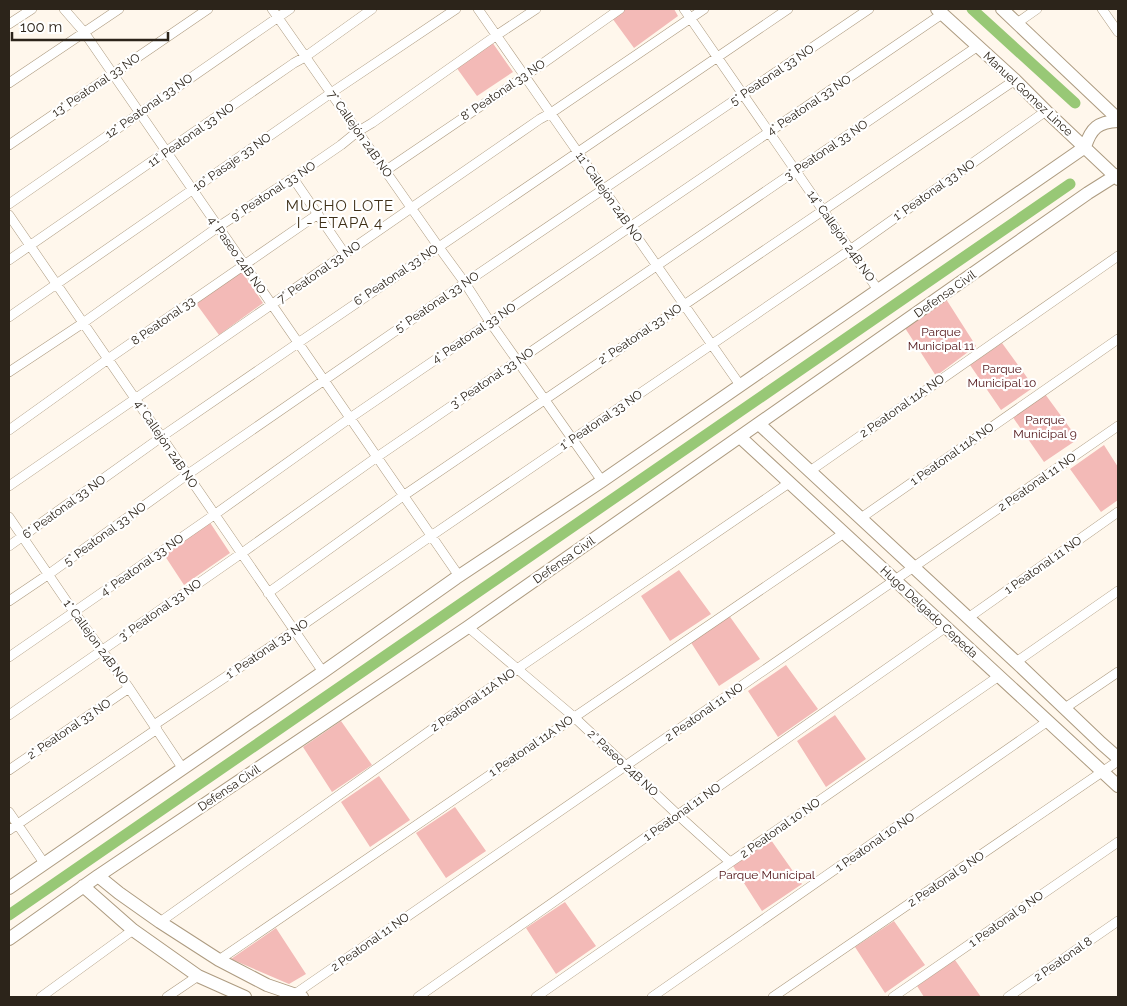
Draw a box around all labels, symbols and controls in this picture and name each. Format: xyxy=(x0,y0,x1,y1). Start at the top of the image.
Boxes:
scale bar xyxy=(12,10,169,42)
text: 100 m xyxy=(20,18,62,36)
street label: 5° Peatonal 33 NO xyxy=(727,42,817,108)
street label: Manuel Gomez Lince xyxy=(980,49,1076,139)
street label: 13° Peatonal 33 NO xyxy=(49,50,143,120)
street label: 8° Peatonal 33 NO xyxy=(458,57,548,123)
street label: 12° Peatonal 33 NO xyxy=(103,71,195,141)
street label: 4° Peatonal 33 NO xyxy=(764,72,854,138)
street label: 7° Callejón 24B NO xyxy=(325,88,395,180)
street label: 11° Peatonal 33 NO xyxy=(145,100,237,170)
street label: 3° Peatonal 33 NO xyxy=(781,117,871,183)
street label: 10° Pasaje 33 NO xyxy=(190,130,274,194)
street label: 11° Callejón 24B NO xyxy=(573,149,645,245)
street label: 1° Peatonal 33 NO xyxy=(890,157,978,223)
street label: 9° Peatonal 33 NO xyxy=(228,158,318,224)
street label: 14° Callejón 24B NO xyxy=(804,188,878,284)
district label: MUCHO LOTE I - ETAPA 4 xyxy=(286,197,394,232)
street label: 4° Paseo 24B NO xyxy=(205,213,269,297)
street label: 7° Peatonal 33 NO xyxy=(275,238,363,306)
street label: 6° Peatonal 33 NO xyxy=(351,241,441,309)
street label: Defensa Civil xyxy=(912,267,979,320)
street label: 5° Peatonal 33 NO xyxy=(392,269,482,335)
street label: 8 Peatonal 33 xyxy=(128,294,198,348)
street label: 4° Peatonal 33 NO xyxy=(429,300,519,366)
street label: 2° Peatonal 33 NO xyxy=(595,301,685,367)
park label: Parque Municipal 11 xyxy=(908,325,974,353)
street label: 3° Peatonal 33 NO xyxy=(447,345,537,411)
park label: Parque Municipal 10 xyxy=(968,362,1036,390)
street label: 2 Peatonal 11A NO xyxy=(857,372,947,440)
street label: 1° Peatonal 33 NO xyxy=(557,387,645,453)
street label: 4° Callejón 24B NO xyxy=(131,397,201,491)
park label: Parque Municipal 9 xyxy=(1013,413,1077,441)
street label: 1 Peatonal 11A NO xyxy=(907,420,997,488)
street label: 2 Peatonal 11 NO xyxy=(995,450,1079,514)
street label: 6° Peatonal 33 NO xyxy=(20,472,108,542)
street label: 5° Peatonal 33 NO xyxy=(61,499,149,569)
street label: 4° Peatonal 33 NO xyxy=(98,531,186,599)
street label: Defensa Civil xyxy=(531,533,598,586)
street label: 1 Peatonal 11 NO xyxy=(1002,533,1084,597)
street label: Hugo Delgado Cepeda xyxy=(877,563,981,661)
street label: 3° Peatonal 33 NO xyxy=(116,576,204,644)
street label: 1° Callejon 24B NO xyxy=(61,597,131,687)
street label: 1° Peatonal 33 NO xyxy=(223,616,311,682)
street label: 2 Peatonal 11A NO xyxy=(428,666,518,734)
street label: 2 Peatonal 11 NO xyxy=(662,680,746,744)
street label: 2° Peatonal 33 NO xyxy=(24,696,114,762)
street label: 1 Peatonal 11A NO xyxy=(486,713,576,779)
street label: 2° Paseo 24B NO xyxy=(585,727,661,799)
street label: Defensa Civil xyxy=(195,762,263,814)
street label: 1 Peatonal 11 NO xyxy=(641,780,723,844)
street label: 2 Peatonal 10 NO xyxy=(737,795,823,861)
street label: 1 Peatonal 10 NO xyxy=(833,809,917,875)
street label: 2 Peatonal 9 NO xyxy=(905,848,987,910)
park label: Parque Municipal xyxy=(719,868,816,882)
street label: 1 Peatonal 9 NO xyxy=(966,888,1046,950)
street label: 2 Peatonal 11 NO xyxy=(328,910,412,974)
street label: 2 Peatonal 8 xyxy=(1031,934,1095,984)

